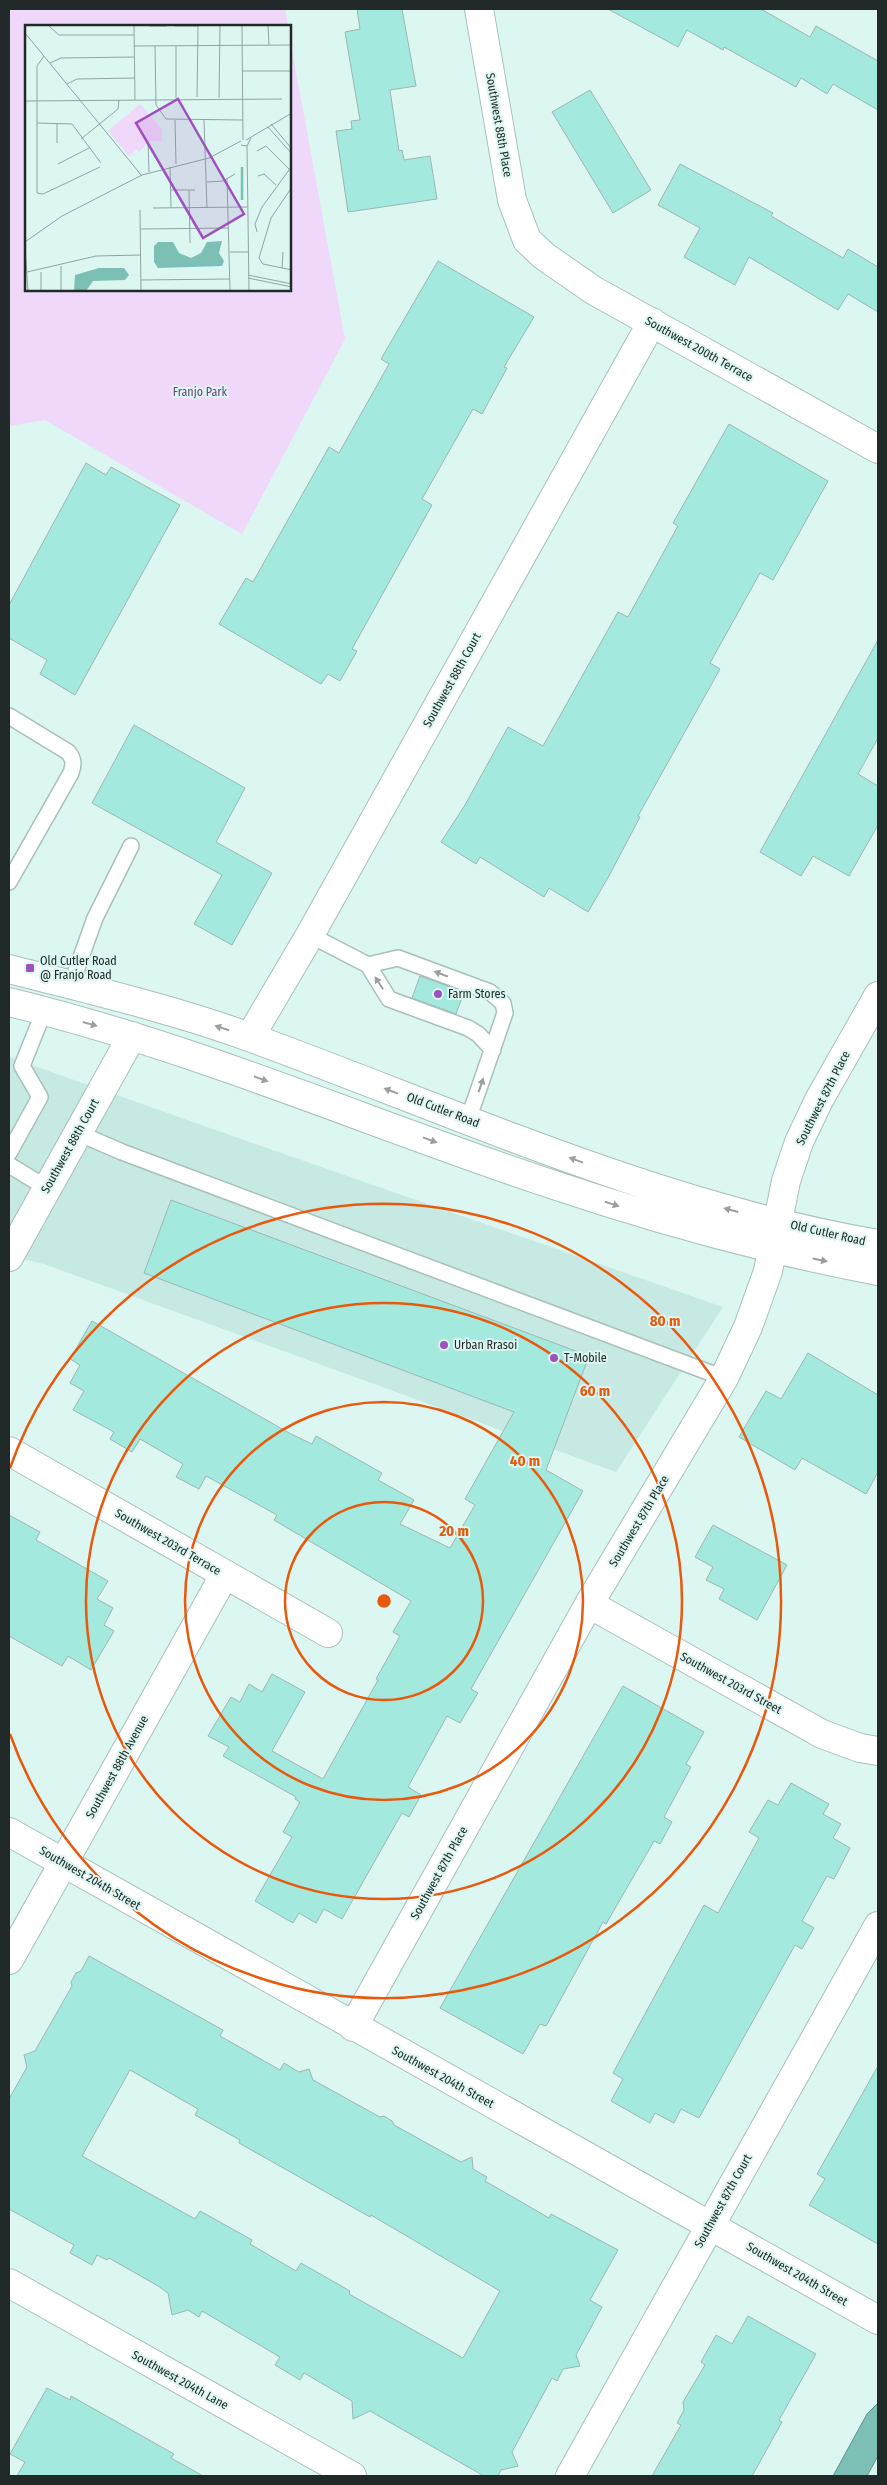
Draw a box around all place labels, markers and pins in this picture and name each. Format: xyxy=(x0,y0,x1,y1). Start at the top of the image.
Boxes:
place label: Old Cutler Road @ Franjo Road xyxy=(40,954,117,982)
marker: Old Cutler Road @ Franjo Road xyxy=(24,962,36,974)
place label: Farm Stores xyxy=(448,987,506,1001)
marker: Farm Stores xyxy=(432,988,444,1000)
place label: Urban Rrasoi xyxy=(454,1338,517,1352)
marker: Urban Rrasoi xyxy=(438,1339,450,1351)
place label: T-Mobile xyxy=(564,1351,607,1365)
marker: T-Mobile xyxy=(548,1352,560,1364)
centre of rings xyxy=(375,1592,393,1610)

